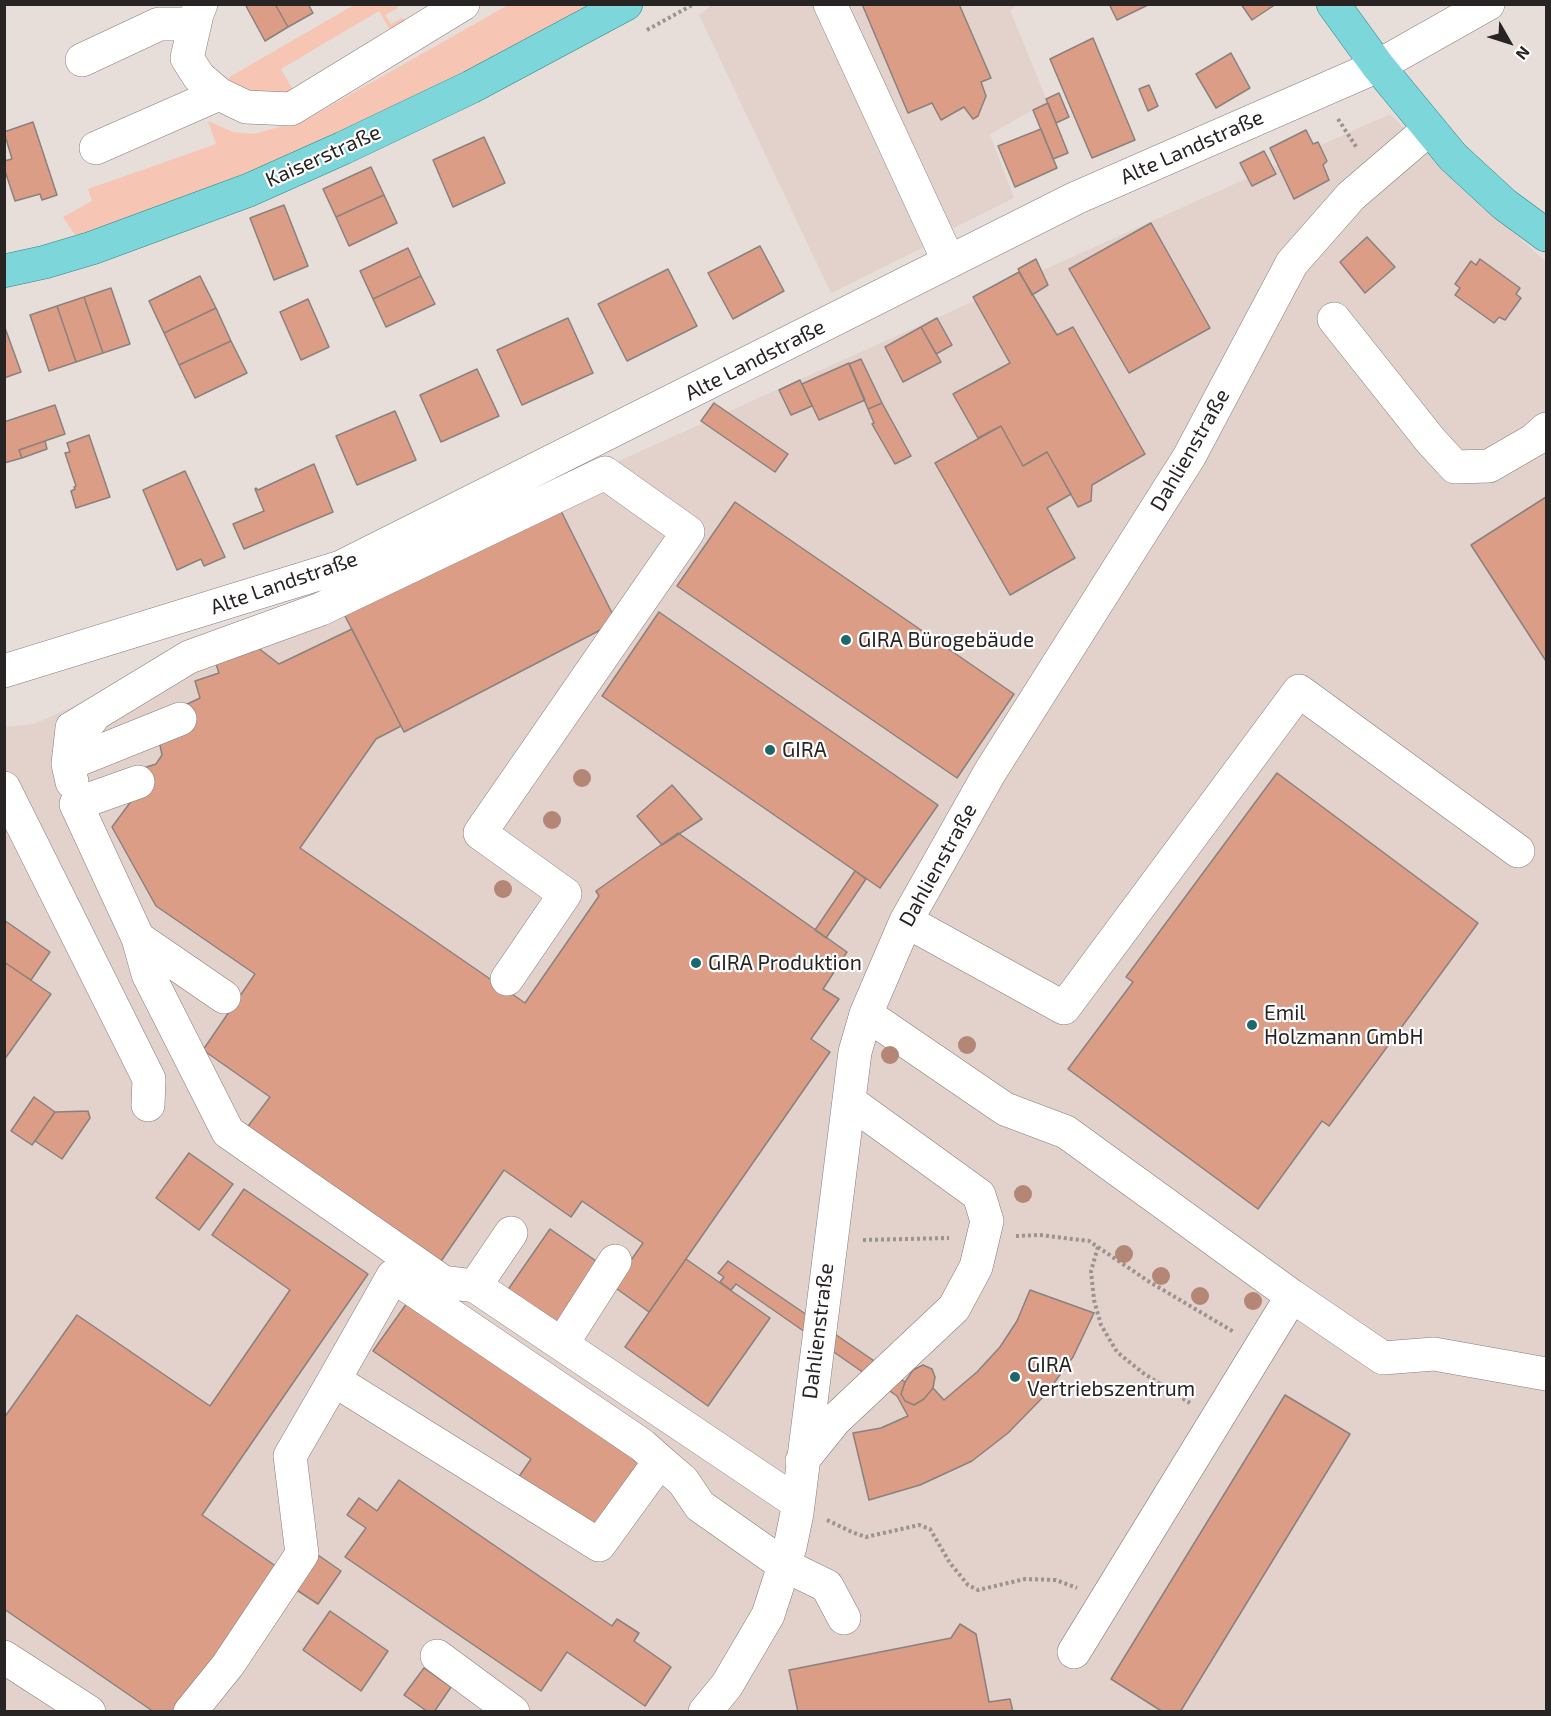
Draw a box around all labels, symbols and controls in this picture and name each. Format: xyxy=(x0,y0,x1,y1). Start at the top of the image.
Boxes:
north arrow xyxy=(1479,12,1539,72)
text: N xyxy=(1512,43,1534,64)
street label: Alte Landstraße xyxy=(1117,104,1267,190)
street label: Kaiserstraße xyxy=(261,119,385,193)
street label: Alte Landstraße xyxy=(681,314,829,406)
street label: Dahlienstraße xyxy=(1145,385,1235,515)
street label: Alte Landstraße xyxy=(207,546,361,620)
place label: GIRA Bürogebäude xyxy=(858,627,1034,653)
marker: GIRA Bürogebäude xyxy=(839,633,853,647)
place label: GIRA xyxy=(782,737,827,763)
marker: GIRA xyxy=(763,743,777,757)
street label: Dahlienstraße xyxy=(894,799,982,931)
place label: GIRA Produktion xyxy=(708,950,862,976)
marker: GIRA Produktion xyxy=(689,956,703,970)
place label: Emil Holzmann GmbH xyxy=(1264,1000,1423,1050)
marker: Emil Holzmann GmbH xyxy=(1245,1018,1259,1032)
street label: Dahlienstraße xyxy=(797,1262,839,1400)
place label: GIRA Vertriebszentrum xyxy=(1027,1352,1195,1402)
marker: GIRA Vertriebszentrum xyxy=(1008,1370,1022,1384)

